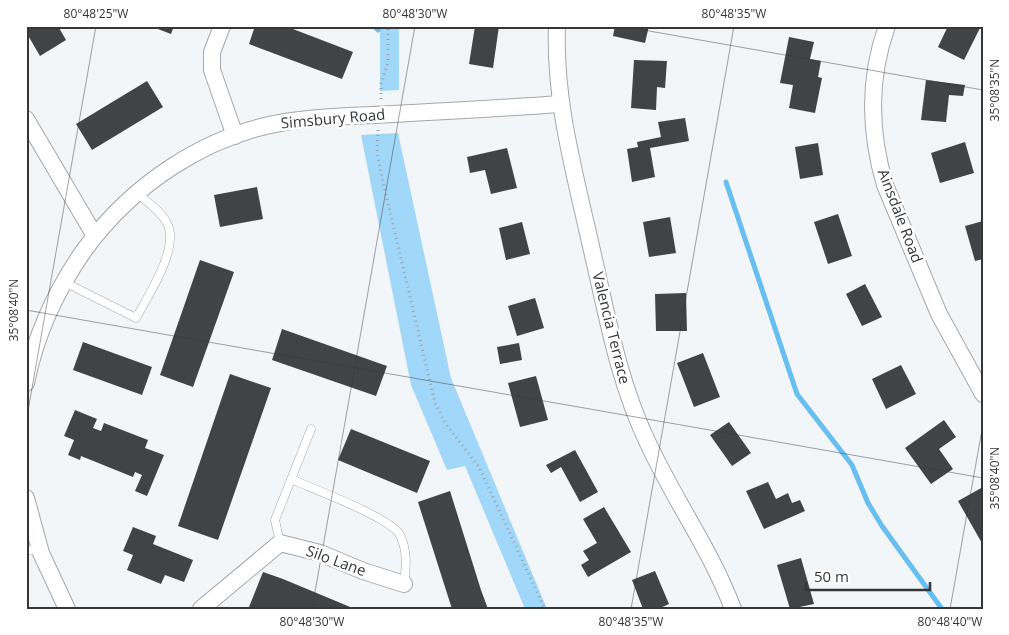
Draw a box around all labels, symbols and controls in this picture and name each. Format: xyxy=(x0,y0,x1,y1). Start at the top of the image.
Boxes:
text: 80°48'25"W xyxy=(64,5,128,22)
text: 80°48'30"W xyxy=(383,5,447,22)
text: 80°48'35"W xyxy=(702,5,766,22)
text: 35°08'35"N xyxy=(986,59,1003,121)
street label: Simsbury Road xyxy=(280,103,386,133)
street label: Ainsdale Road xyxy=(874,166,928,265)
street label: Valencia Terrace xyxy=(588,270,636,386)
text: 35°08'40"N xyxy=(5,279,22,341)
text: 35°08'40"N xyxy=(986,447,1003,509)
street label: Silo Lane xyxy=(304,540,369,580)
scale bar xyxy=(806,560,930,592)
text: 50 m xyxy=(814,566,849,586)
text: 80°48'30"W xyxy=(280,613,344,630)
text: 80°48'35"W xyxy=(599,613,663,630)
text: 80°48'40"W xyxy=(918,613,982,630)

